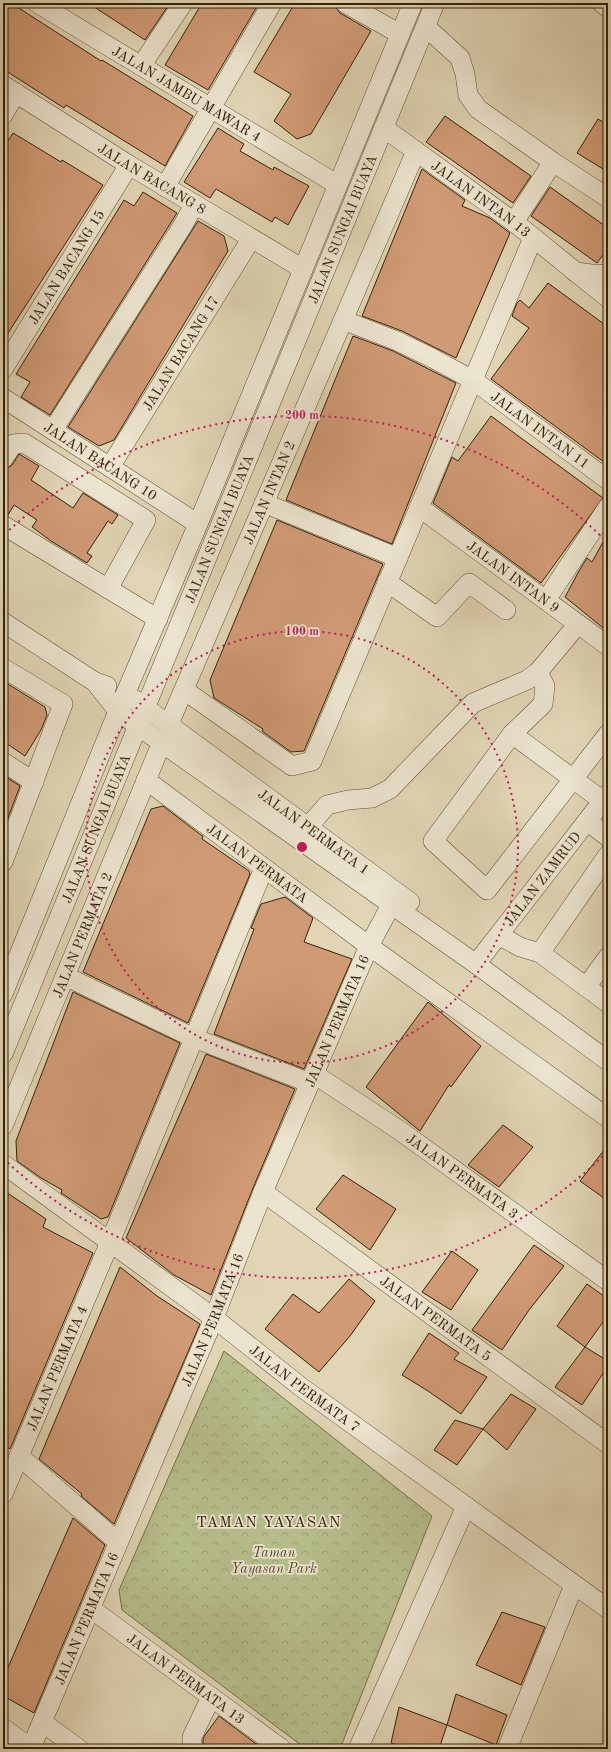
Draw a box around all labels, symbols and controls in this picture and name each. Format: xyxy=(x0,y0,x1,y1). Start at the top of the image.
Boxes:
street label: JALAN JAMBU MAWAR 4 xyxy=(109,44,263,145)
street label: JALAN BACANG 8 xyxy=(95,141,208,217)
street label: JALAN SUNGAI BUAYA xyxy=(306,153,380,306)
street label: JALAN INTAN 13 xyxy=(428,159,533,240)
street label: JALAN BACANG 15 xyxy=(26,208,107,327)
street label: JALAN BACANG 17 xyxy=(141,294,222,413)
street label: JALAN INTAN 11 xyxy=(488,390,592,472)
text: 200 m xyxy=(285,410,319,422)
street label: JALAN BACANG 10 xyxy=(41,420,159,503)
street label: JALAN INTAN 2 xyxy=(241,439,298,547)
street label: JALAN SUNGAI BUAYA xyxy=(183,452,257,605)
street label: JALAN INTAN 9 xyxy=(464,539,561,616)
text: 100 m xyxy=(285,626,319,638)
street label: JALAN SUNGAI BUAYA xyxy=(60,752,134,905)
street label: JALAN PERMATA 1 xyxy=(255,785,373,877)
street label: JALAN PERMATA xyxy=(203,820,311,906)
street label: JALAN ZAMRUD xyxy=(502,829,584,929)
centre of rings xyxy=(295,840,309,854)
street label: JALAN PERMATA 2 xyxy=(51,870,115,1000)
street label: JALAN PERMATA 16 xyxy=(303,953,372,1089)
street label: JALAN PERMATA 3 xyxy=(403,1132,520,1222)
street label: JALAN PERMATA 16 xyxy=(180,1252,246,1389)
street label: JALAN PERMATA 5 xyxy=(377,1274,494,1364)
street label: JALAN PERMATA 4 xyxy=(25,1304,90,1433)
street label: JALAN PERMATA 7 xyxy=(246,1343,362,1435)
district label: TAMAN YAYASAN xyxy=(196,1516,342,1531)
park label: Taman Yayasan Park xyxy=(231,1546,317,1577)
street label: JALAN PERMATA 16 xyxy=(53,1550,121,1687)
street label: JALAN PERMATA 13 xyxy=(124,1631,247,1727)

